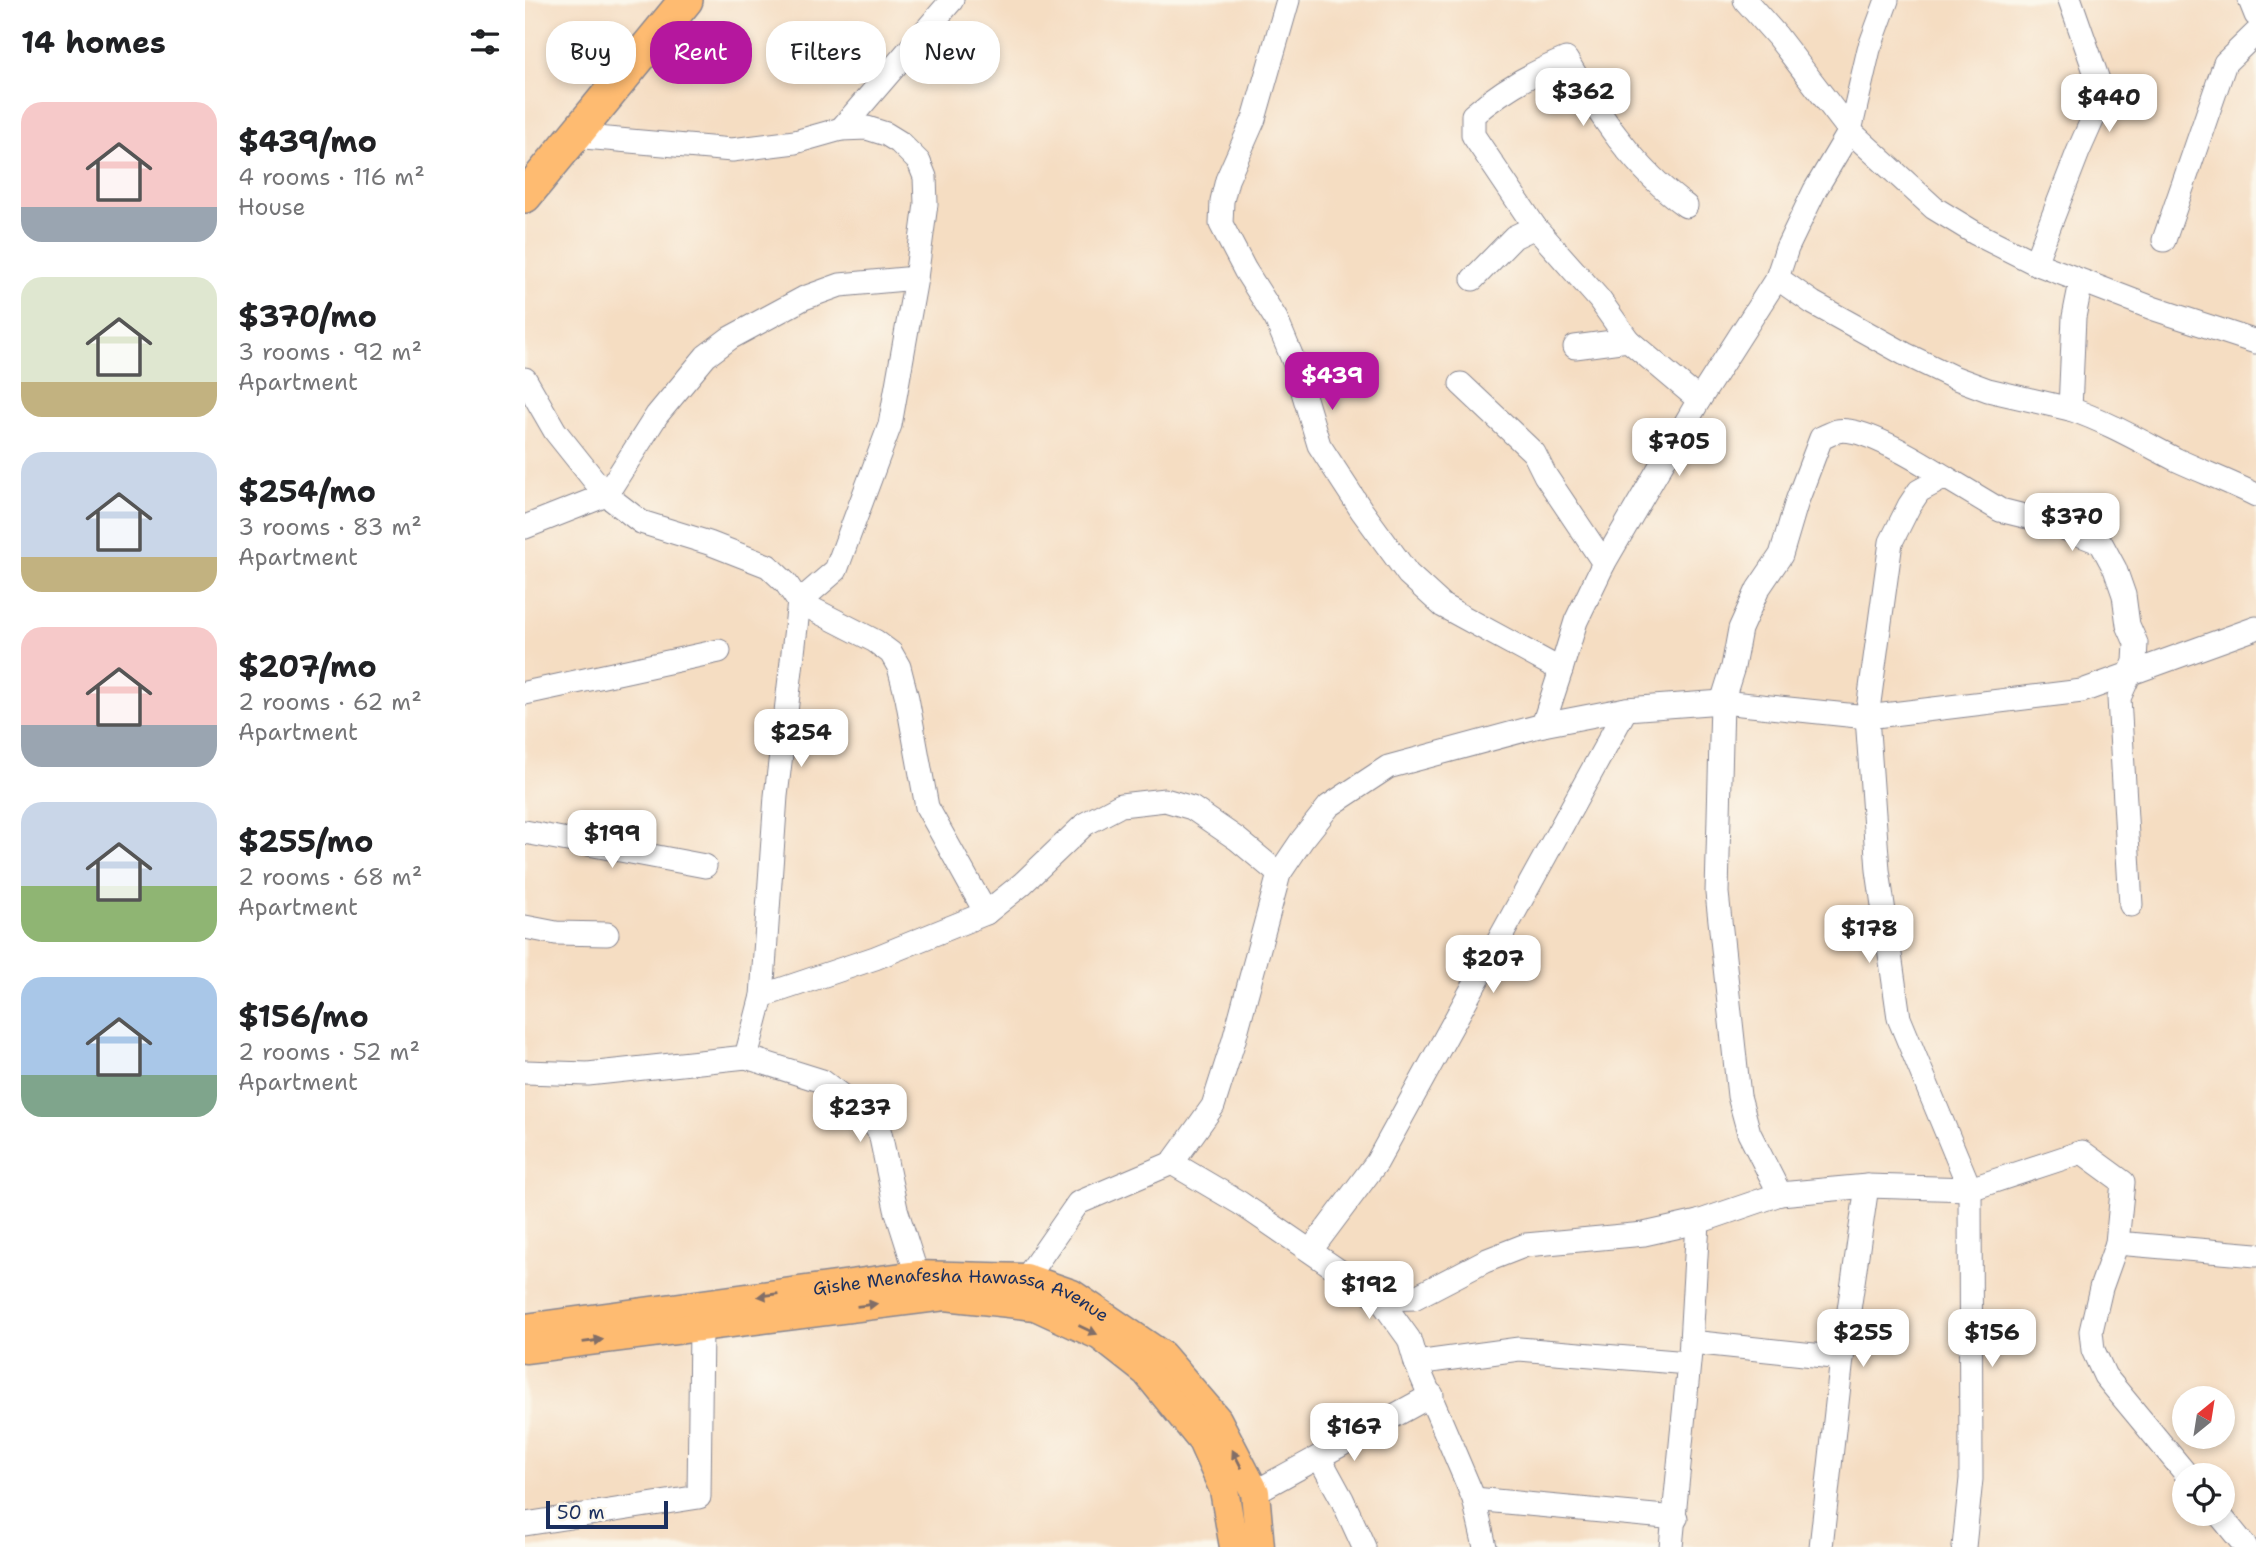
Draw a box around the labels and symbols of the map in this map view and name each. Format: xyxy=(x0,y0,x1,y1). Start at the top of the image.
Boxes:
pin: $362 xyxy=(1542,68,1624,128)
pin: $440 xyxy=(2068,74,2150,134)
pin: $439 xyxy=(1291,352,1373,412)
pin: $705 xyxy=(1638,419,1720,478)
pin: $370 xyxy=(2031,494,2113,553)
pin: $254 xyxy=(760,710,842,769)
pin: $199 xyxy=(571,810,653,870)
pin: $178 xyxy=(1828,906,1910,965)
pin: $207 xyxy=(1452,936,1534,995)
pin: $237 xyxy=(819,1084,901,1144)
pin: $192 xyxy=(1328,1262,1410,1321)
street label: Gishe Menafesha Hawassa Avenue xyxy=(811,1263,1114,1328)
one-way arrow xyxy=(757,1290,779,1301)
one-way arrow xyxy=(856,1300,878,1311)
pin: $255 xyxy=(1822,1310,1904,1369)
pin: $156 xyxy=(1951,1310,2033,1369)
one-way arrow xyxy=(1078,1325,1098,1336)
one-way arrow xyxy=(582,1335,604,1346)
north arrow xyxy=(2172,1386,2235,1449)
pin: $167 xyxy=(1313,1404,1395,1463)
one-way arrow xyxy=(1232,1449,1243,1469)
scale bar xyxy=(546,1498,669,1530)

